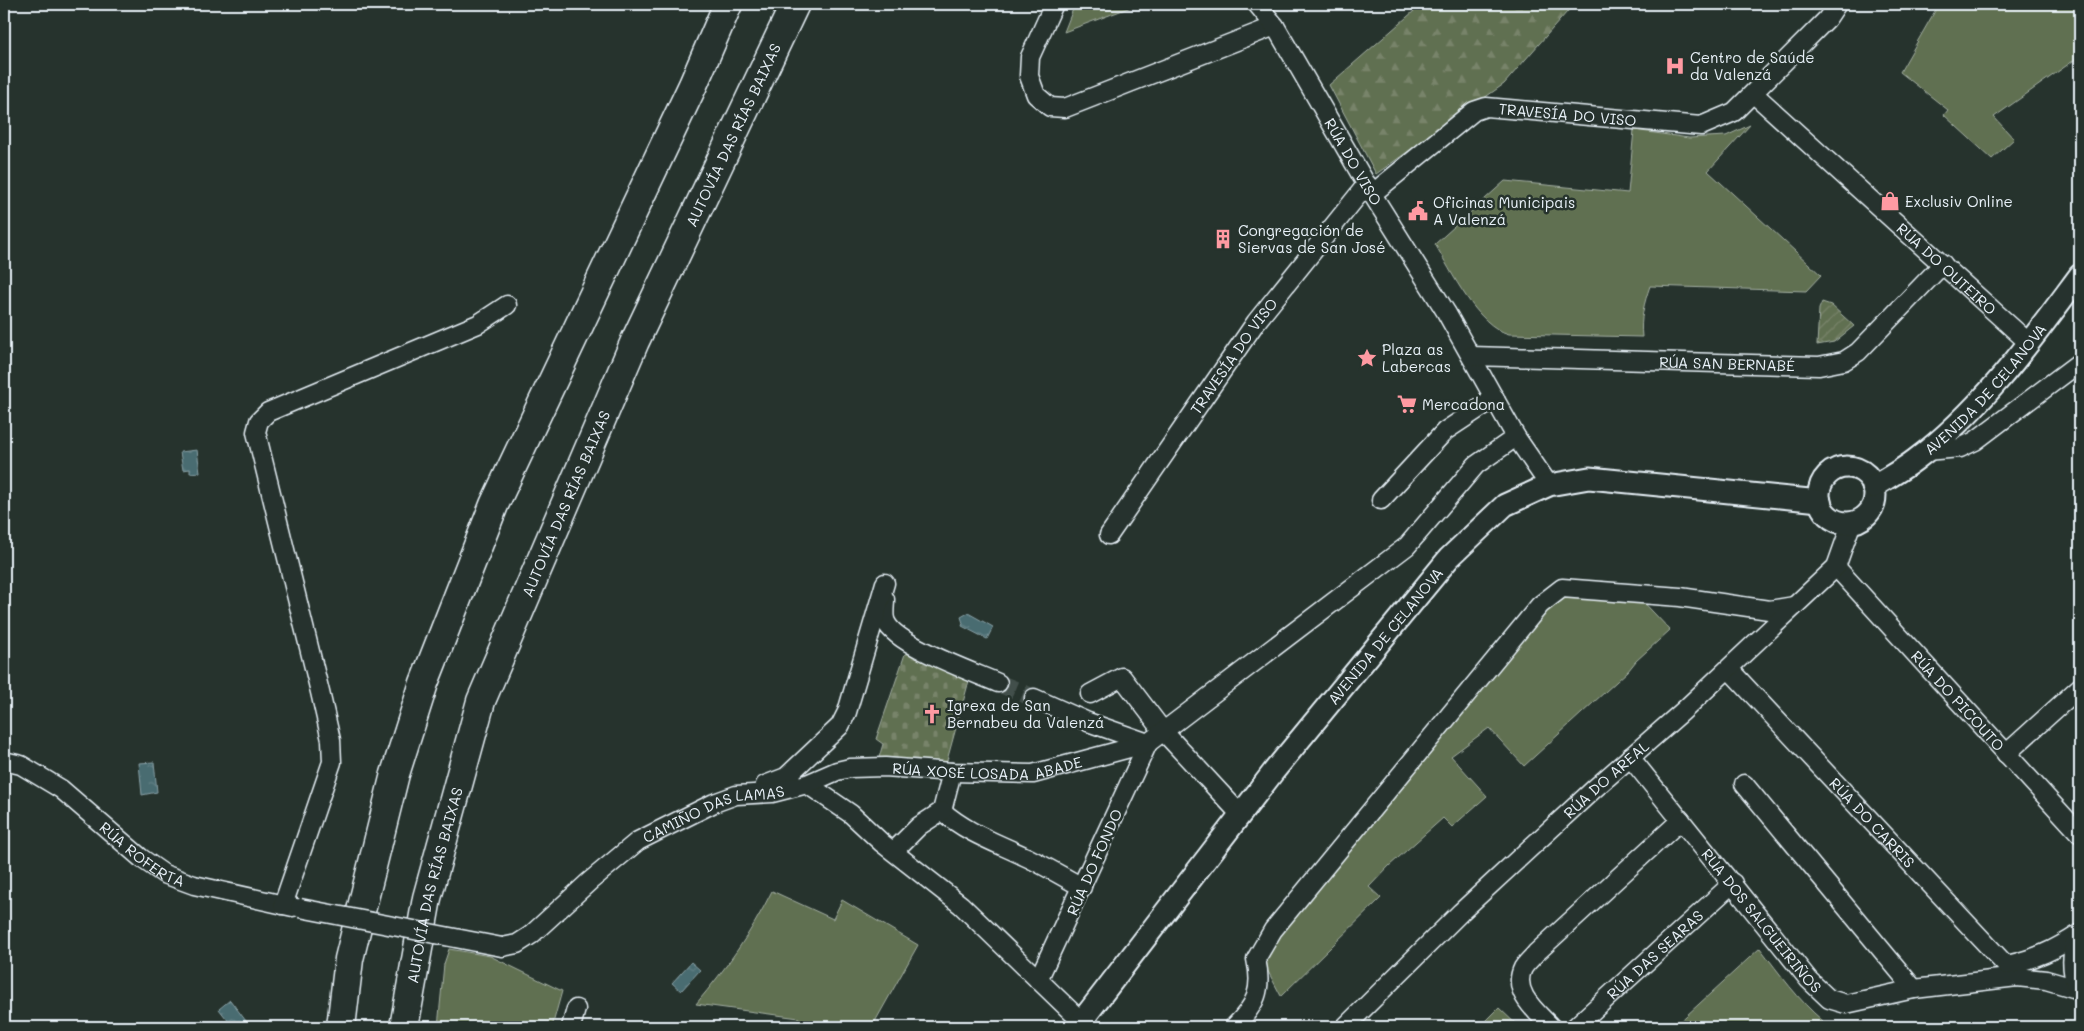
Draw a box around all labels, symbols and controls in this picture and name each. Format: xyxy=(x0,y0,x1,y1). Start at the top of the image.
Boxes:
street label: AUTOVÍA DAS RÍAS BAIXAS xyxy=(681,40,785,230)
place label: Centro de Saúde da Valenzá xyxy=(1690,47,1815,84)
hospital icon: Centro de Saúde da Valenzá xyxy=(1664,55,1686,77)
street label: TRAVESÍA DO VISO xyxy=(1498,98,1637,130)
street label: RÚA DO VISO xyxy=(1320,114,1387,209)
shop icon: Exclusiv Online xyxy=(1879,190,1901,212)
place label: Exclusiv Online xyxy=(1905,191,2013,211)
place label: Oficinas Municipais A Valenzá xyxy=(1433,192,1575,229)
public building icon: Oficinas Municipais A Valenzá xyxy=(1407,200,1429,222)
street label: RÚA DO OUTEIRO xyxy=(1893,218,2001,319)
place label: Congregación de Siervas de San José xyxy=(1238,220,1385,257)
building icon: Congregación de Siervas de San José xyxy=(1212,228,1234,250)
street label: TRAVESÍA DO VISO xyxy=(1185,294,1282,418)
street label: AVENIDA DE CELANOVA xyxy=(1920,319,2050,459)
place label: Plaza as Labercas xyxy=(1382,339,1451,376)
place icon: Plaza as Labercas xyxy=(1356,347,1378,369)
street label: RÚA SAN BERNABÉ xyxy=(1659,351,1795,375)
supermarket icon: Mercadona xyxy=(1396,393,1418,415)
place label: Mercadona xyxy=(1422,394,1505,414)
street label: AUTOVÍA DAS RÍAS BAIXAS xyxy=(517,407,614,600)
street label: AVENIDA DE CELANOVA xyxy=(1323,563,1447,708)
street label: RÚA DO PICOUTO xyxy=(1907,646,2009,755)
place label: Igrexa de San Bernabeu da Valenzá xyxy=(947,695,1104,732)
church icon: Igrexa de San Bernabeu da Valenzá xyxy=(921,703,943,725)
street label: RÚA DO AREAL xyxy=(1559,736,1653,822)
street label: RÚA XOSÉ LOSADA ABADE xyxy=(892,751,1084,784)
street label: RÚA DO CARRIS xyxy=(1825,773,1919,872)
street label: CAMIÑO DAS LAMAS xyxy=(639,780,787,847)
street label: AUTOVÍA DAS RÍAS BAIXAS xyxy=(402,785,467,985)
street label: RÚA DO FONDO xyxy=(1062,806,1126,918)
street label: RÚA ROFERTA xyxy=(96,817,188,891)
street label: RÚA DOS SALGUEIRIÑOS xyxy=(1697,844,1826,997)
street label: RÚA DAS SEARAS xyxy=(1602,905,1707,1003)

